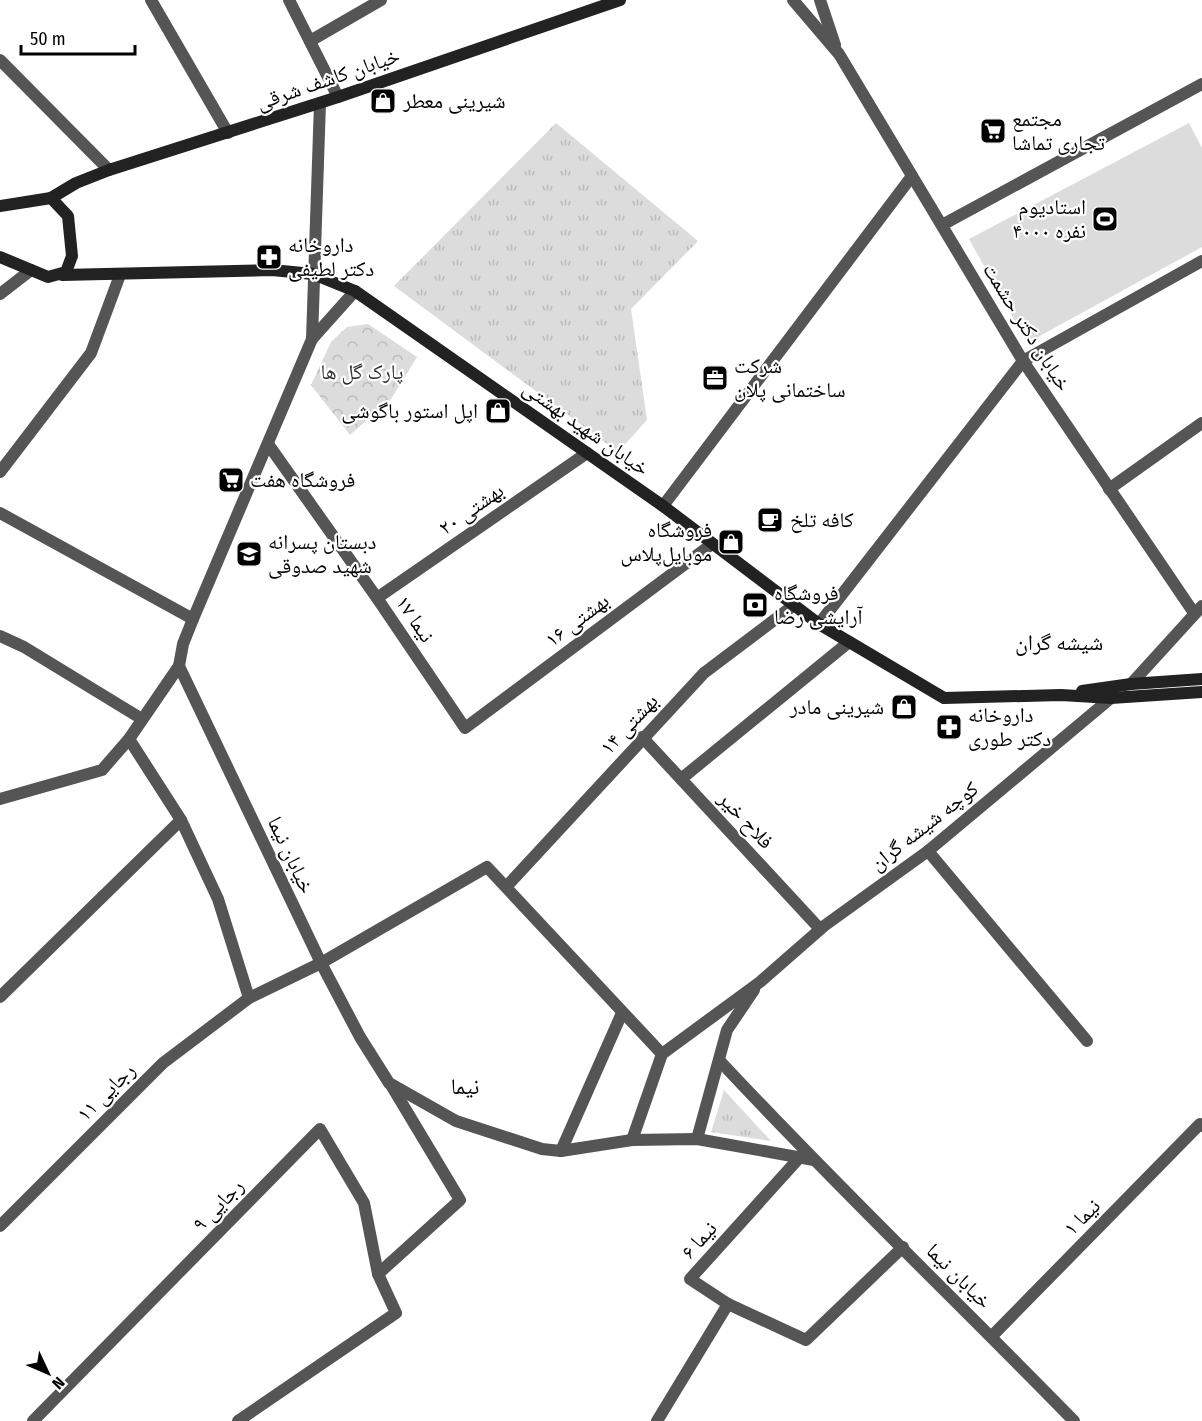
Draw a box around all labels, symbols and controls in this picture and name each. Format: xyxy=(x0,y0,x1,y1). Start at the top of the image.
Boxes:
scale bar xyxy=(21,18,135,56)
text: 50 m xyxy=(30,28,66,50)
street label: خیابان کاشف شرقی xyxy=(253,42,403,116)
shop icon: شیرینی معطر xyxy=(368,86,398,116)
place label: شیرینی معطر xyxy=(402,88,506,114)
place label: مجتمع تجاری تماشا xyxy=(1012,106,1105,156)
supermarket icon: مجتمع تجاری تماشا xyxy=(978,116,1008,146)
place label: استادیوم ۴۰۰۰ نفره xyxy=(1012,194,1086,244)
sports icon: استادیوم ۴۰۰۰ نفره xyxy=(1090,204,1120,234)
place label: داروخانه دکتر لطیفی xyxy=(288,232,374,282)
pharmacy icon: داروخانه دکتر لطیفی xyxy=(254,242,284,272)
street label: خیابان دکتر حشمت xyxy=(977,258,1077,396)
place label: شرکت ساختمانی پلان xyxy=(734,353,846,403)
park label: پارک گل ها xyxy=(321,359,403,385)
office icon: شرکت ساختمانی پلان xyxy=(700,363,730,393)
street label: خیابان شهید بهشتی xyxy=(518,375,654,481)
shop icon: اپل استور باگوشی xyxy=(483,396,513,426)
place label: اپل استور باگوشی xyxy=(341,398,478,424)
supermarket icon: فروشگاه هفت xyxy=(216,465,246,495)
place label: فروشگاه هفت xyxy=(250,467,355,493)
street label: بهشتی ۲۰ xyxy=(433,477,509,541)
cafe icon: کافه تلخ xyxy=(755,505,785,535)
place label: کافه تلخ xyxy=(790,507,854,533)
place label: فروشگاه موبایل‌پلاس xyxy=(621,517,712,567)
shop icon: فروشگاه موبایل‌پلاس xyxy=(716,527,746,557)
place label: دبستان پسرانه شهید صدوقی xyxy=(268,529,376,579)
school or university icon: دبستان پسرانه شهید صدوقی xyxy=(234,539,264,569)
place label: فروشگاه آرایشی رضا xyxy=(774,580,863,630)
street label: بهشتی ۱۶ xyxy=(540,588,614,652)
bank icon: فروشگاه آرایشی رضا xyxy=(740,590,770,620)
street label: نیما ۱۷ xyxy=(390,591,440,647)
district label: شیشه گران xyxy=(1015,629,1103,656)
street label: بهشتی ۱۴ xyxy=(594,688,664,760)
shop icon: شیرینی مادر xyxy=(889,692,919,722)
place label: شیرینی مادر xyxy=(789,694,884,720)
place label: داروخانه دکتر طوری xyxy=(968,702,1051,752)
pharmacy icon: داروخانه دکتر طوری xyxy=(934,712,964,742)
street label: کوچه شیشه گران xyxy=(865,775,984,876)
street label: فلاح خیر xyxy=(712,785,779,854)
street label: خیابان نیما xyxy=(262,812,320,898)
street label: رجایی ۱۱ xyxy=(71,1057,141,1127)
district label: نیما xyxy=(451,1073,479,1100)
street label: رجایی ۹ xyxy=(187,1173,249,1237)
street label: نیما ۱ xyxy=(1058,1193,1106,1241)
street label: نیما ۶ xyxy=(675,1216,723,1264)
street label: خیابان نیما xyxy=(921,1238,997,1314)
north arrow xyxy=(18,1343,78,1403)
text: N xyxy=(48,1373,69,1393)

